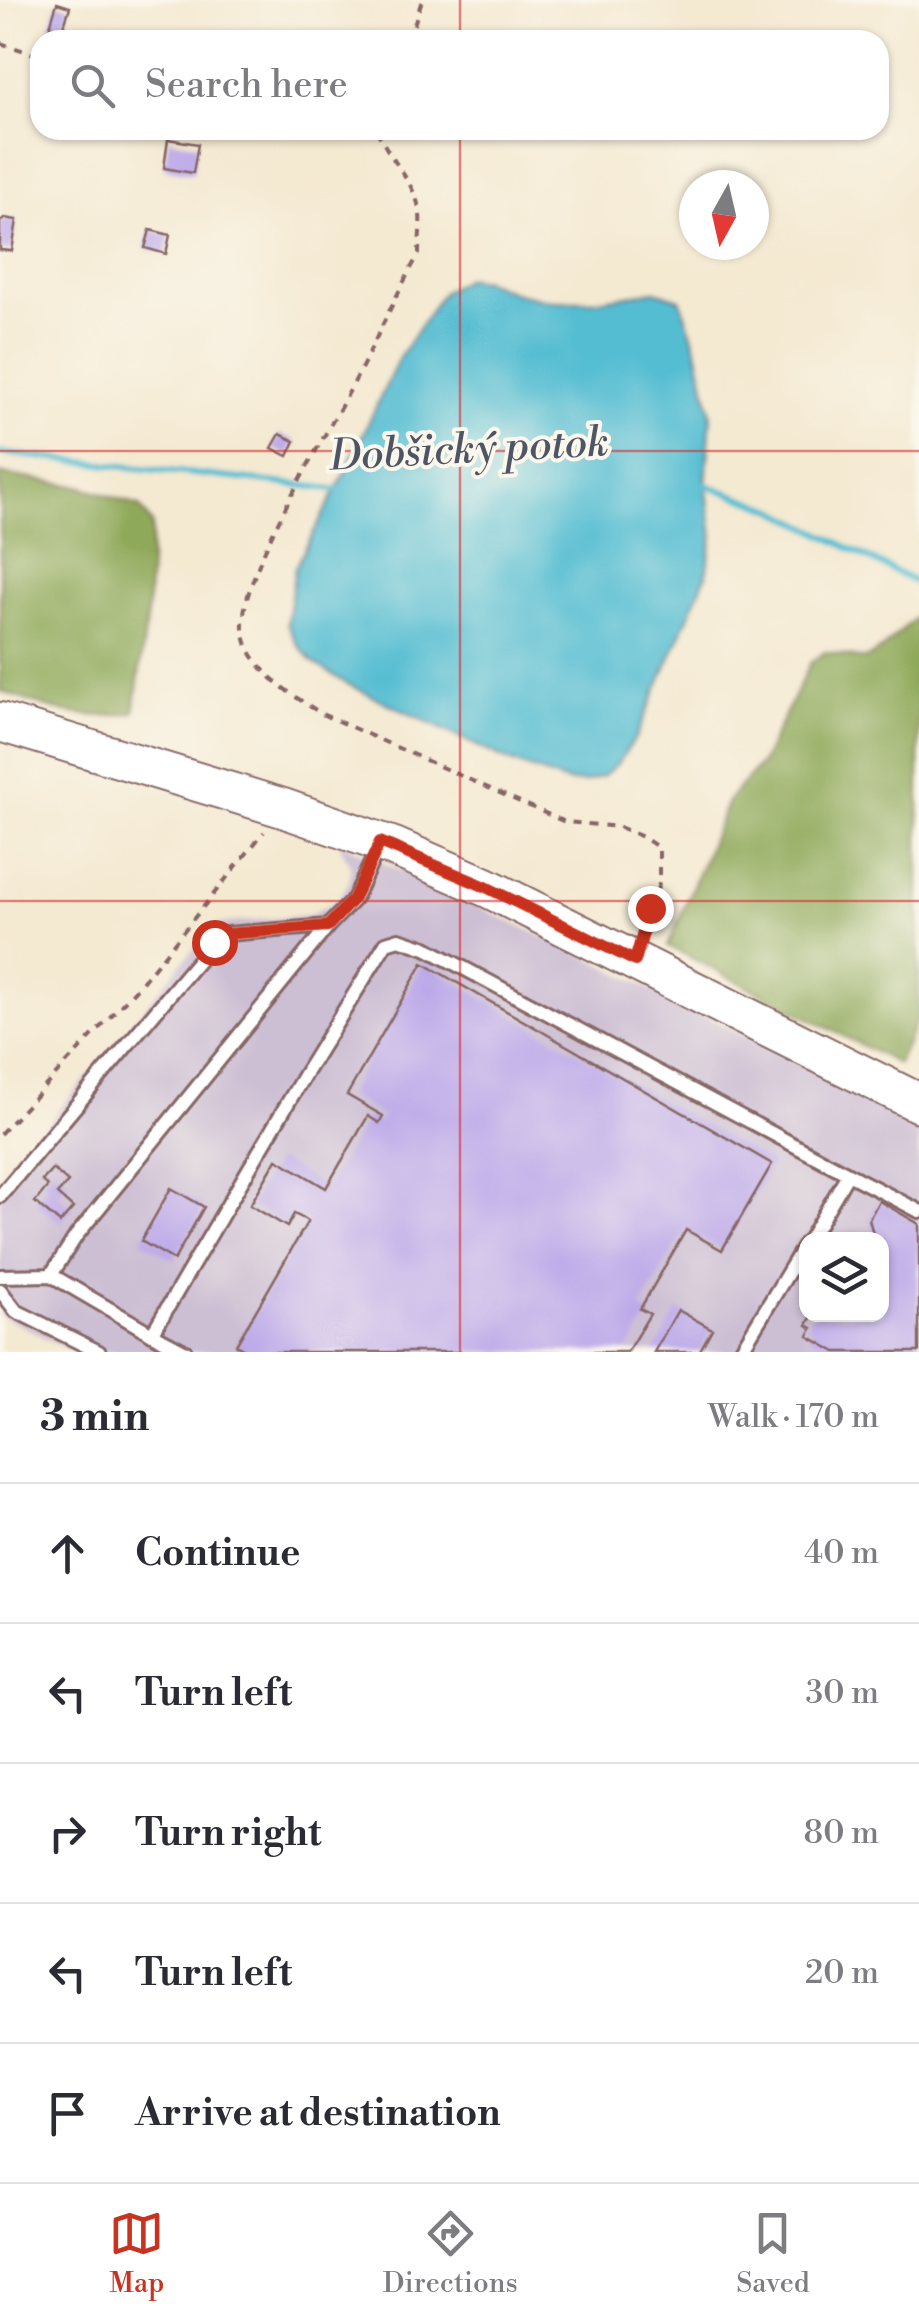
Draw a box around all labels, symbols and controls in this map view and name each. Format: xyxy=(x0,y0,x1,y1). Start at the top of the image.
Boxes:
search box xyxy=(30,30,889,140)
icon: search xyxy=(65,58,120,113)
text: Search here xyxy=(145,62,348,109)
north arrow xyxy=(679,170,769,260)
water label: Dobšický potok xyxy=(327,416,610,484)
route end xyxy=(628,886,674,932)
route start xyxy=(192,920,238,966)
map controls xyxy=(799,1232,889,1322)
button: layers xyxy=(799,1232,889,1322)
text: 3 min xyxy=(40,1391,149,1444)
text: Walk · 170 m xyxy=(708,1397,879,1437)
icon: ahead xyxy=(40,1526,95,1581)
text: Continue xyxy=(135,1530,300,1577)
text: 40 m xyxy=(804,1533,879,1573)
icon: left xyxy=(40,1666,95,1721)
text: Turn left xyxy=(135,1670,292,1717)
text: 30 m xyxy=(805,1673,879,1713)
icon: right xyxy=(40,1806,95,1861)
text: Turn right xyxy=(135,1810,321,1857)
text: 80 m xyxy=(804,1813,879,1853)
icon: left xyxy=(40,1946,95,2001)
text: Turn left xyxy=(135,1950,292,1997)
text: 20 m xyxy=(805,1953,879,1993)
icon: arrive xyxy=(40,2086,95,2141)
text: Arrive at destination xyxy=(135,2090,501,2137)
tab: Map xyxy=(109,2206,164,2301)
tab: Directions xyxy=(383,2206,518,2301)
tab: Saved xyxy=(736,2206,810,2301)

